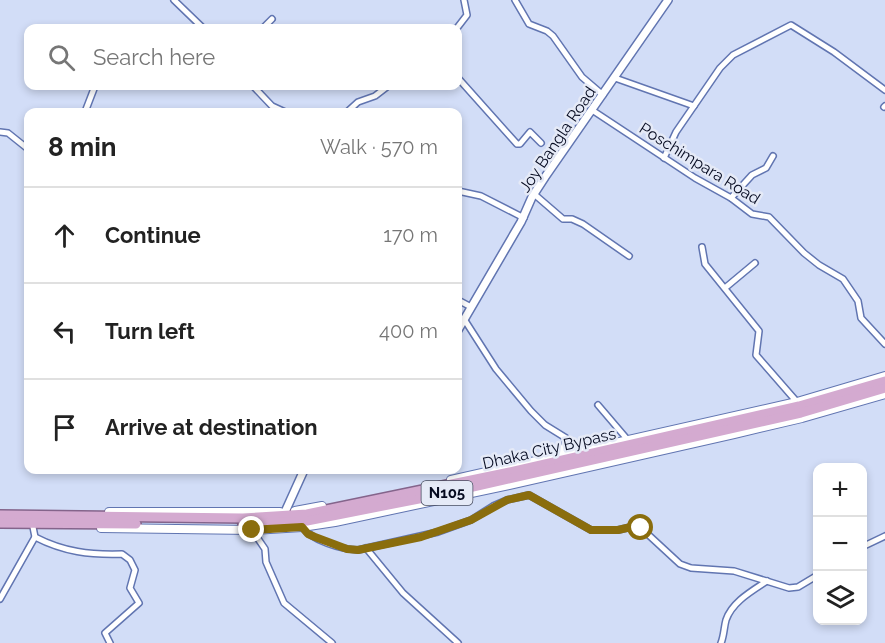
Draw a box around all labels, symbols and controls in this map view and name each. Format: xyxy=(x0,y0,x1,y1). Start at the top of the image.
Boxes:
search box xyxy=(24,24,462,90)
icon: search xyxy=(45,41,78,74)
text: Search here xyxy=(93,44,215,70)
street label: Joy Bangla Road xyxy=(515,83,600,196)
street label: Poschimpara Road xyxy=(636,119,764,208)
text: 8 min xyxy=(48,132,116,162)
text: Walk · 570 m xyxy=(320,135,438,159)
icon: ahead xyxy=(48,219,81,252)
text: Continue xyxy=(105,222,201,248)
text: 170 m xyxy=(383,223,438,247)
icon: left xyxy=(48,315,81,348)
text: Turn left xyxy=(105,318,195,344)
text: 400 m xyxy=(379,319,438,343)
icon: arrive xyxy=(48,411,81,444)
text: Arrive at destination xyxy=(105,414,318,440)
street label: Dhaka City Bypass xyxy=(481,424,618,473)
map controls xyxy=(813,463,867,625)
button: + xyxy=(813,463,867,517)
road number: N105 xyxy=(422,481,472,505)
route start xyxy=(627,514,653,540)
route end xyxy=(238,516,264,542)
button: − xyxy=(813,517,867,571)
button: layers xyxy=(813,571,867,625)

